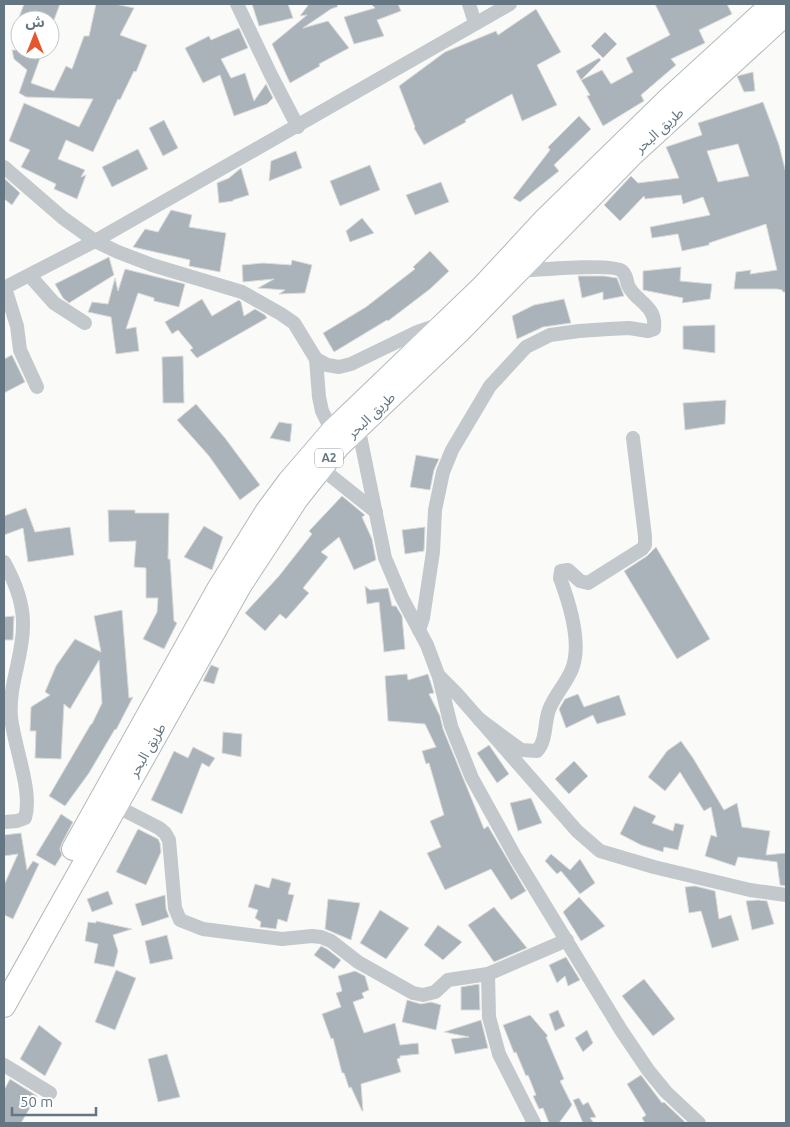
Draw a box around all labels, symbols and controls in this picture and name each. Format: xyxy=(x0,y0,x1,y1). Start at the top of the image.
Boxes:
north arrow xyxy=(10,10,60,60)
text: ش xyxy=(25,14,45,30)
street label: طريق البحر xyxy=(631,104,688,158)
street label: طريق البحر xyxy=(343,389,400,443)
road number: A2 xyxy=(315,448,343,468)
street label: طريق البحر xyxy=(125,720,171,782)
scale bar xyxy=(12,1084,96,1116)
text: 50 m xyxy=(20,1093,53,1110)

